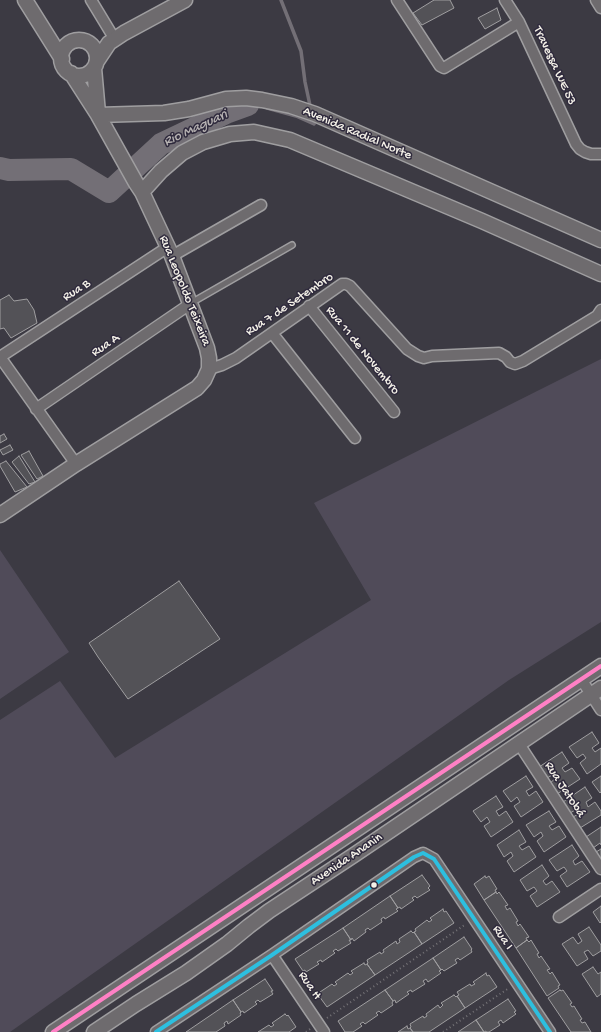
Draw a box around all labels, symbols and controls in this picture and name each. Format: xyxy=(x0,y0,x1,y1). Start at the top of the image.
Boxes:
street label: Travessa WE 53 xyxy=(529,24,579,108)
street label: Avenida Radial Norte xyxy=(300,104,414,164)
water label: Rio Maguari xyxy=(161,107,231,151)
street label: Rua Leopoldo Teixeira xyxy=(155,234,213,348)
street label: Rua 7 de Setembro xyxy=(243,270,337,340)
street label: Rua B xyxy=(60,276,94,306)
street label: Rua 11 de Novembro xyxy=(322,304,402,398)
street label: Rua A xyxy=(89,331,123,361)
street label: Rua Jatobá xyxy=(540,759,588,821)
street label: Avenida Ananin xyxy=(308,830,386,890)
unlabelled marker xyxy=(369,880,379,890)
street label: Rua I xyxy=(488,923,516,953)
street label: Rua H xyxy=(294,969,324,1003)

